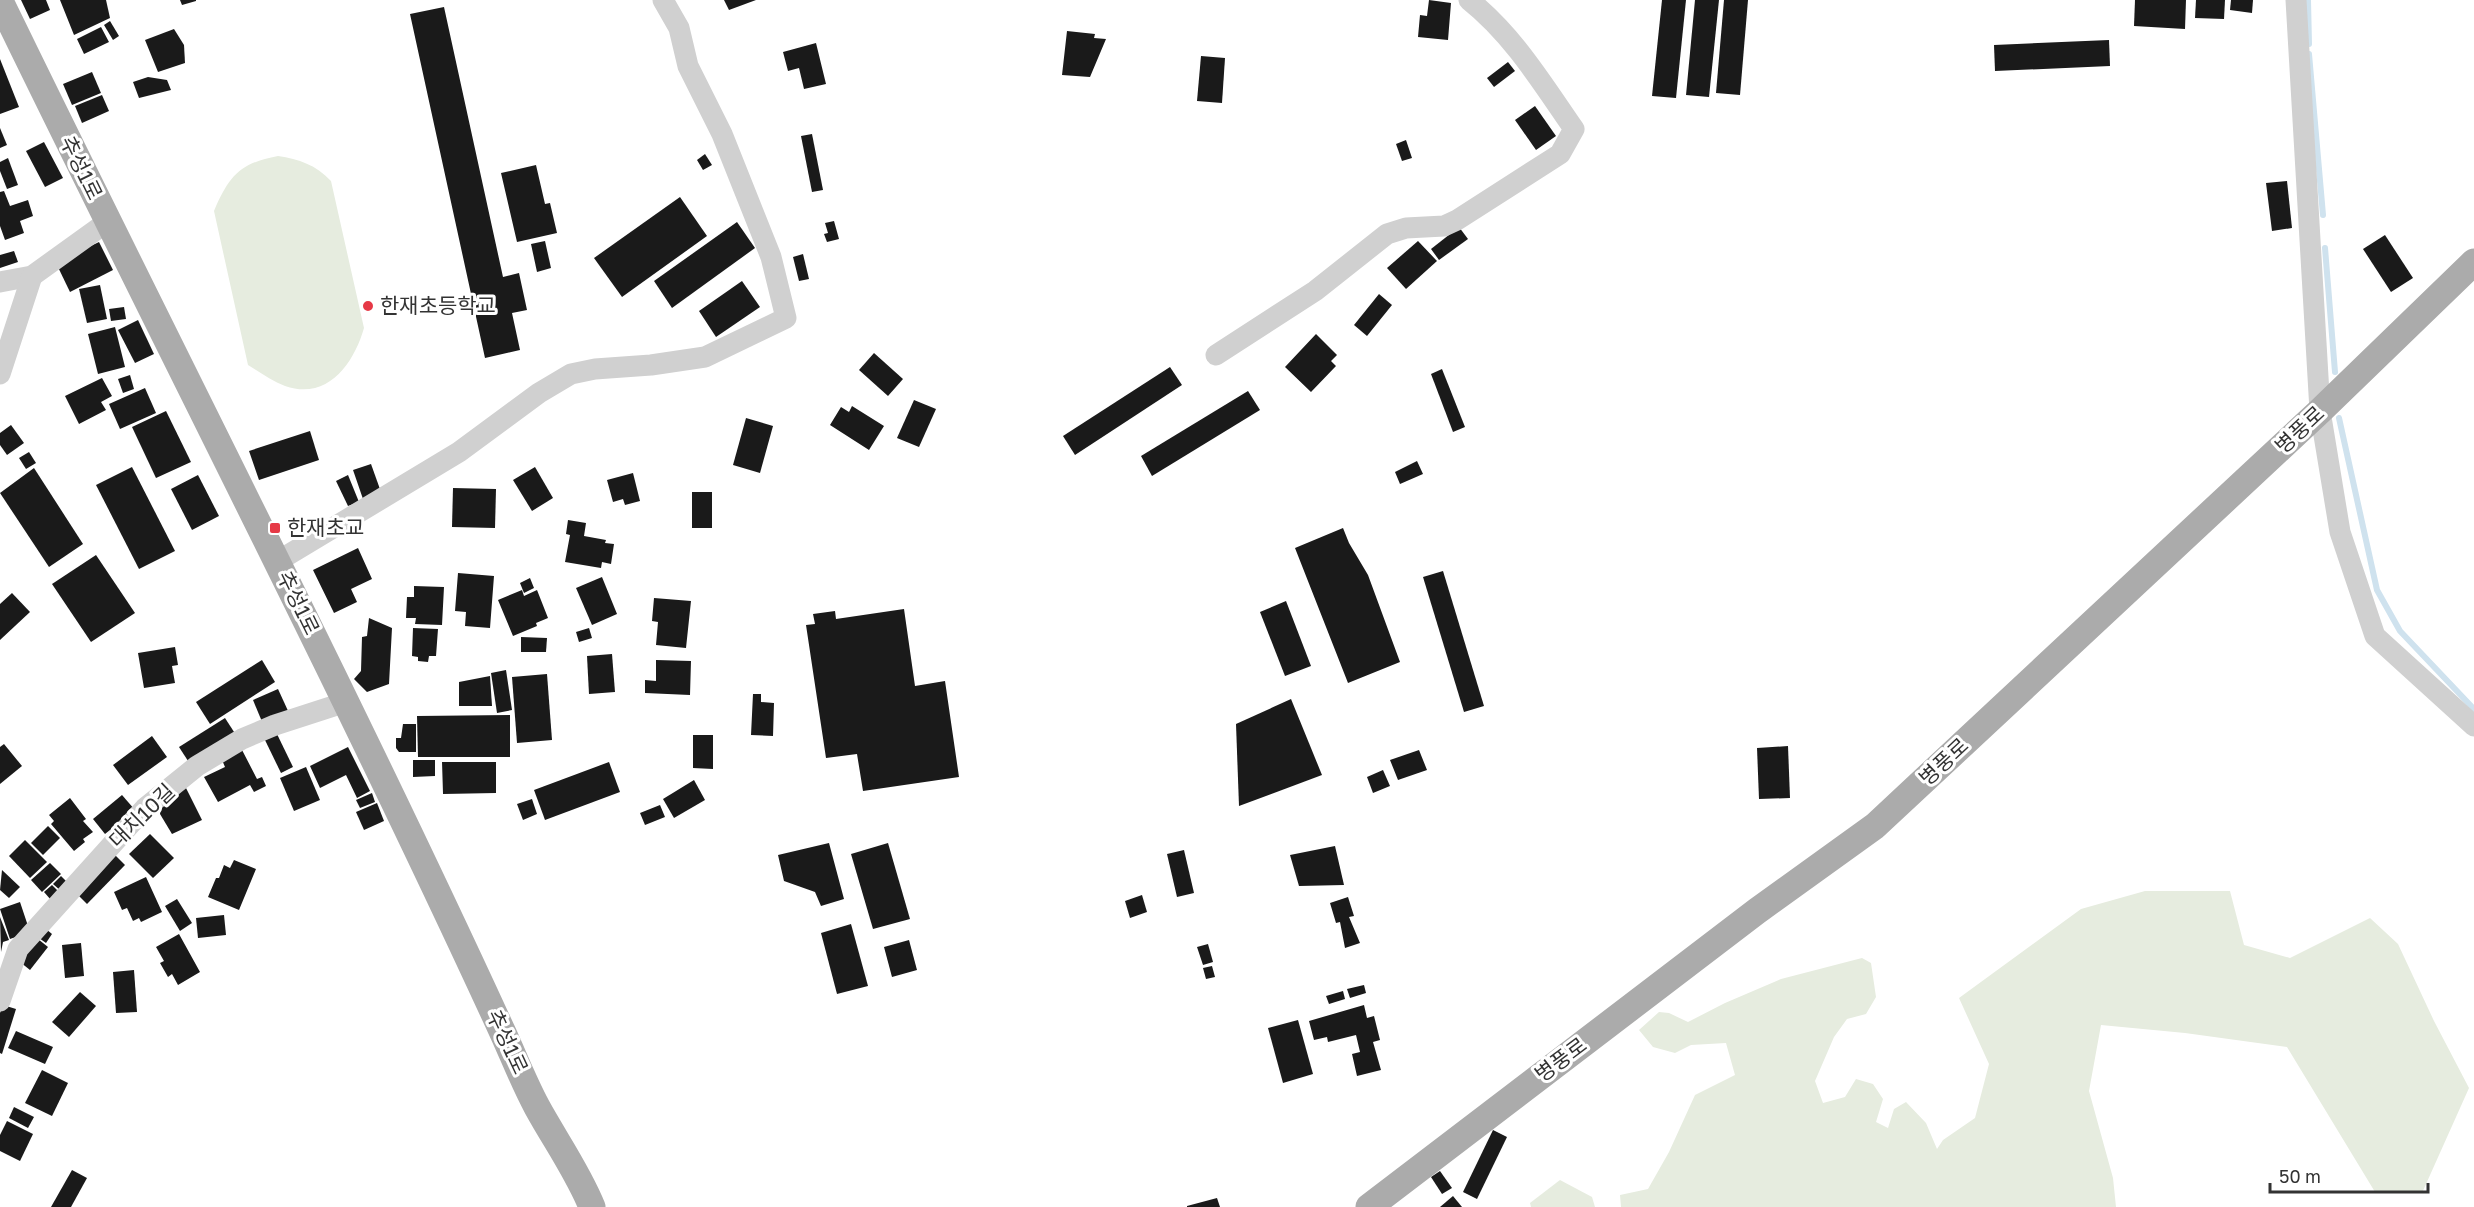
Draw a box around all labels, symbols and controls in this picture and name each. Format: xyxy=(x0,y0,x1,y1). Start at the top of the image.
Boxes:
street label: 추성1로 xyxy=(55,131,109,204)
place label: 한재초등학교 xyxy=(380,292,496,318)
marker: 한재초등학교 xyxy=(361,299,375,313)
street label: 병풍로 xyxy=(2269,400,2329,459)
place label: 한재초교 xyxy=(287,514,364,540)
marker: 한재초교 xyxy=(268,521,282,535)
street label: 추성1로 xyxy=(272,566,326,639)
street label: 병풍로 xyxy=(1913,732,1973,791)
street label: 대치10길 xyxy=(103,778,180,853)
street label: 추성1로 xyxy=(482,1005,534,1078)
street label: 병풍로 xyxy=(1529,1031,1591,1087)
scale bar xyxy=(2270,1156,2428,1194)
text: 50 m xyxy=(2279,1165,2321,1187)

